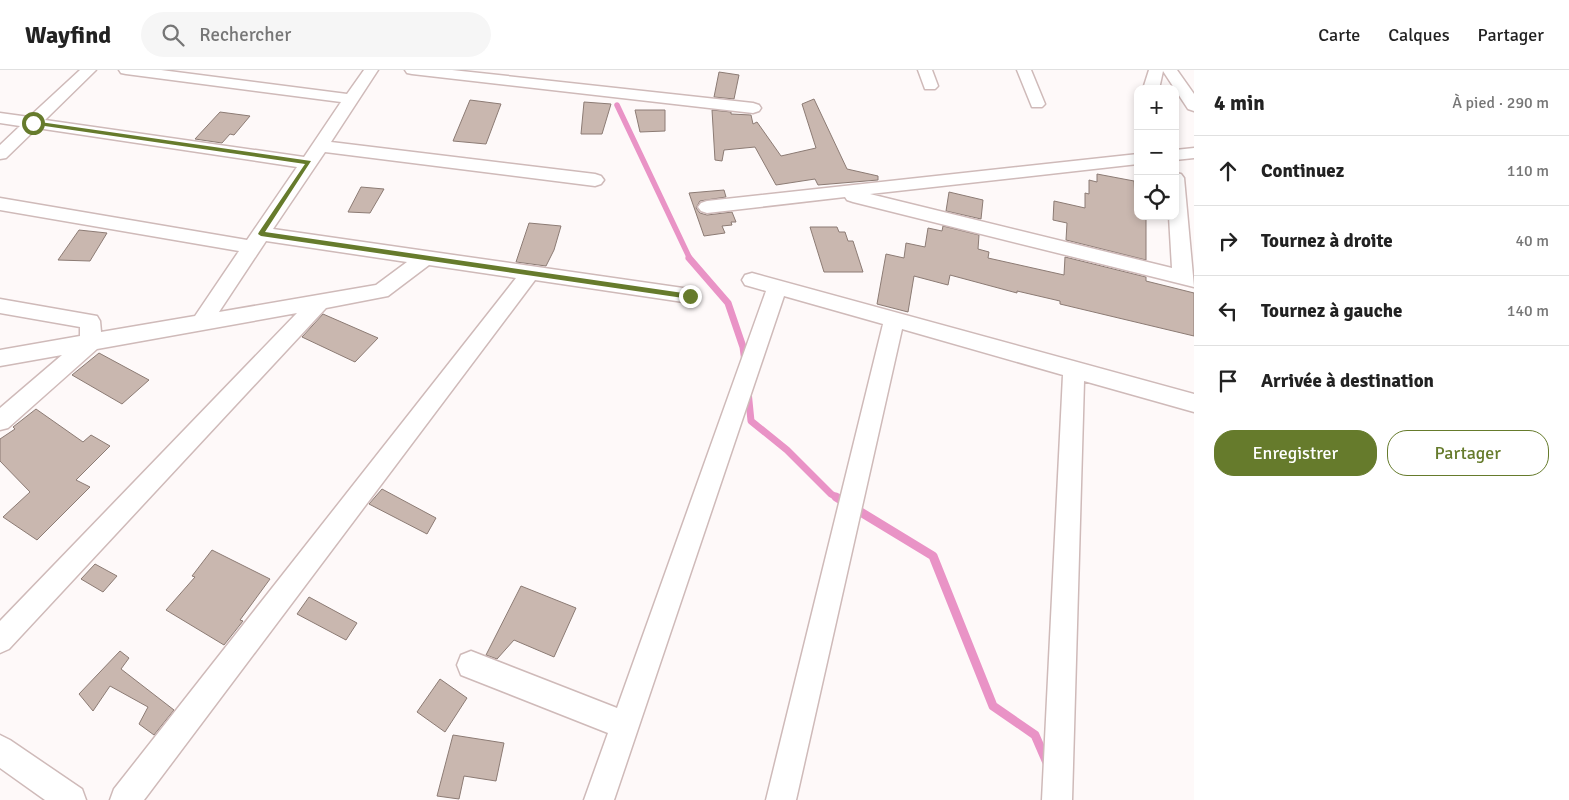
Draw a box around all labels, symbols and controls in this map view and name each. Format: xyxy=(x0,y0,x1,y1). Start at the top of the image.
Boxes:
search box xyxy=(141,12,491,57)
text: Wayfind xyxy=(25,20,111,50)
icon: search xyxy=(159,21,187,49)
text: Rechercher xyxy=(199,23,291,47)
text: Carte xyxy=(1318,24,1360,46)
text: Calques xyxy=(1388,24,1450,46)
text: Partager xyxy=(1478,24,1544,46)
map controls xyxy=(1134,85,1179,220)
button: + xyxy=(1134,85,1179,130)
text: 4 min xyxy=(1214,90,1265,116)
text: À pied · 290 m xyxy=(1452,93,1549,113)
route start xyxy=(22,112,45,135)
button: − xyxy=(1134,130,1179,175)
icon: ahead xyxy=(1214,157,1242,185)
text: Continuez xyxy=(1261,159,1344,183)
text: 110 m xyxy=(1507,161,1549,181)
button: locate xyxy=(1134,175,1179,220)
icon: right xyxy=(1214,227,1242,255)
text: Tournez à droite xyxy=(1261,229,1393,253)
text: 40 m xyxy=(1515,231,1549,251)
route end xyxy=(679,285,702,308)
icon: left xyxy=(1214,297,1242,325)
text: Tournez à gauche xyxy=(1261,299,1402,323)
text: 140 m xyxy=(1507,301,1549,321)
icon: arrive xyxy=(1214,367,1242,395)
text: Arrivée à destination xyxy=(1261,369,1434,393)
button: Enregistrer xyxy=(1214,430,1377,476)
button: Partager xyxy=(1387,430,1549,476)

